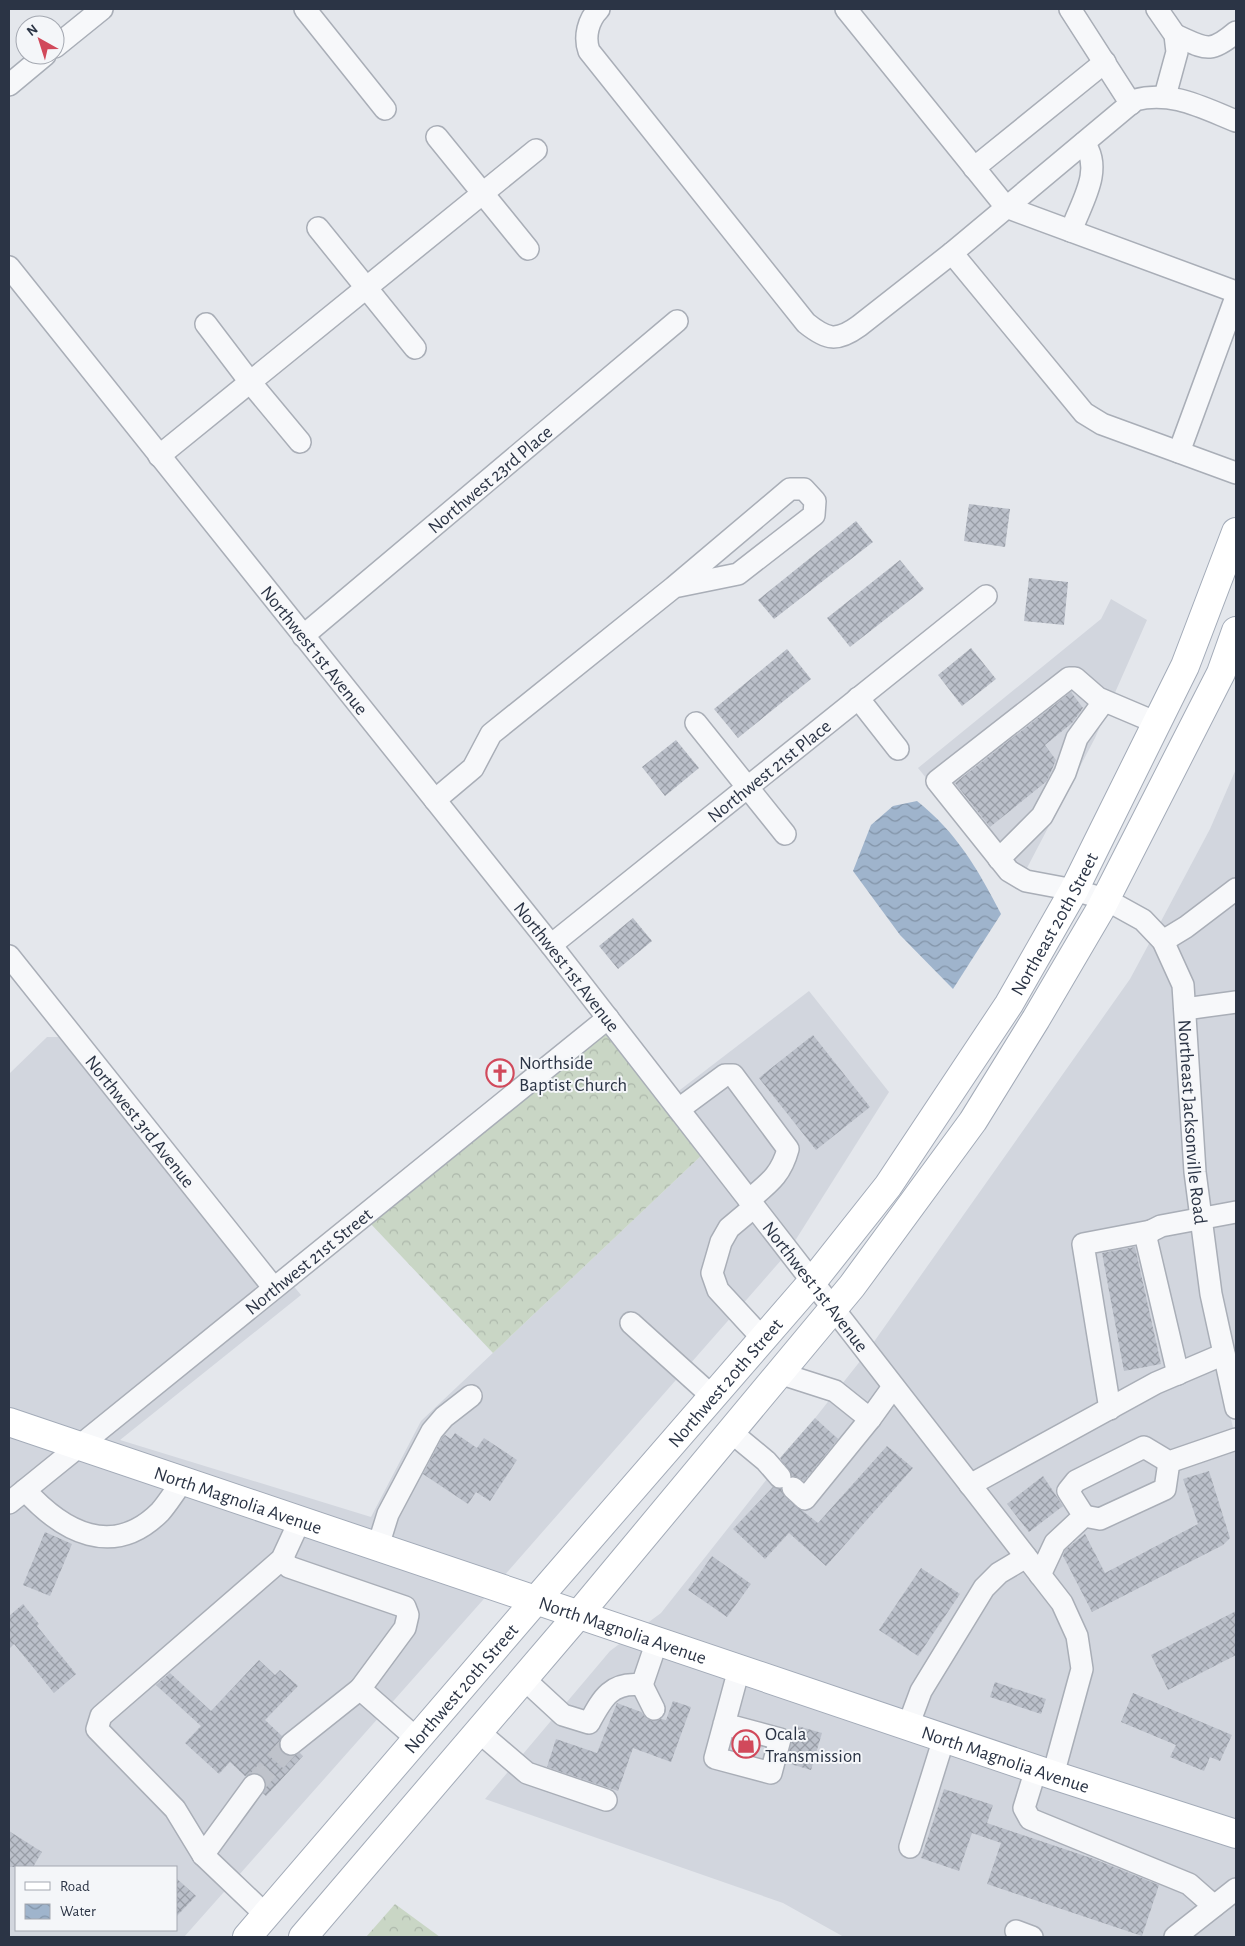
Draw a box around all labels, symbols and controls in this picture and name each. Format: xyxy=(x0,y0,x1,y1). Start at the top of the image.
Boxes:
north arrow xyxy=(15,15,65,65)
text: N xyxy=(24,22,41,39)
street label: Northwest 23rd Place xyxy=(425,422,556,538)
street label: Northwest 1st Avenue xyxy=(257,583,371,719)
street label: Northwest 21st Place xyxy=(704,717,835,827)
street label: Northeast 20th Street xyxy=(1008,850,1102,999)
street label: Northwest 1st Avenue xyxy=(510,899,623,1036)
street label: Northeast Jacksonville Road xyxy=(1174,1019,1210,1226)
street label: Northwest 3rd Avenue xyxy=(81,1052,198,1192)
place label: Northside Baptist Church xyxy=(519,1054,627,1095)
church icon: Northside Baptist Church xyxy=(485,1058,515,1088)
street label: Northwest 21st Street xyxy=(242,1205,376,1319)
street label: Northwest 1st Avenue xyxy=(758,1218,871,1356)
street label: Northwest 20th Street xyxy=(665,1315,787,1451)
street label: North Magnolia Avenue xyxy=(152,1464,324,1538)
street label: North Magnolia Avenue xyxy=(536,1594,709,1668)
street label: Northwest 20th Street xyxy=(401,1621,522,1757)
street label: North Magnolia Avenue xyxy=(919,1723,1091,1797)
place label: Ocala Transmission xyxy=(765,1725,862,1766)
shop icon: Ocala Transmission xyxy=(731,1729,761,1759)
legend xyxy=(15,1866,178,1931)
text: Road xyxy=(60,1879,90,1894)
text: Water xyxy=(60,1904,96,1919)

